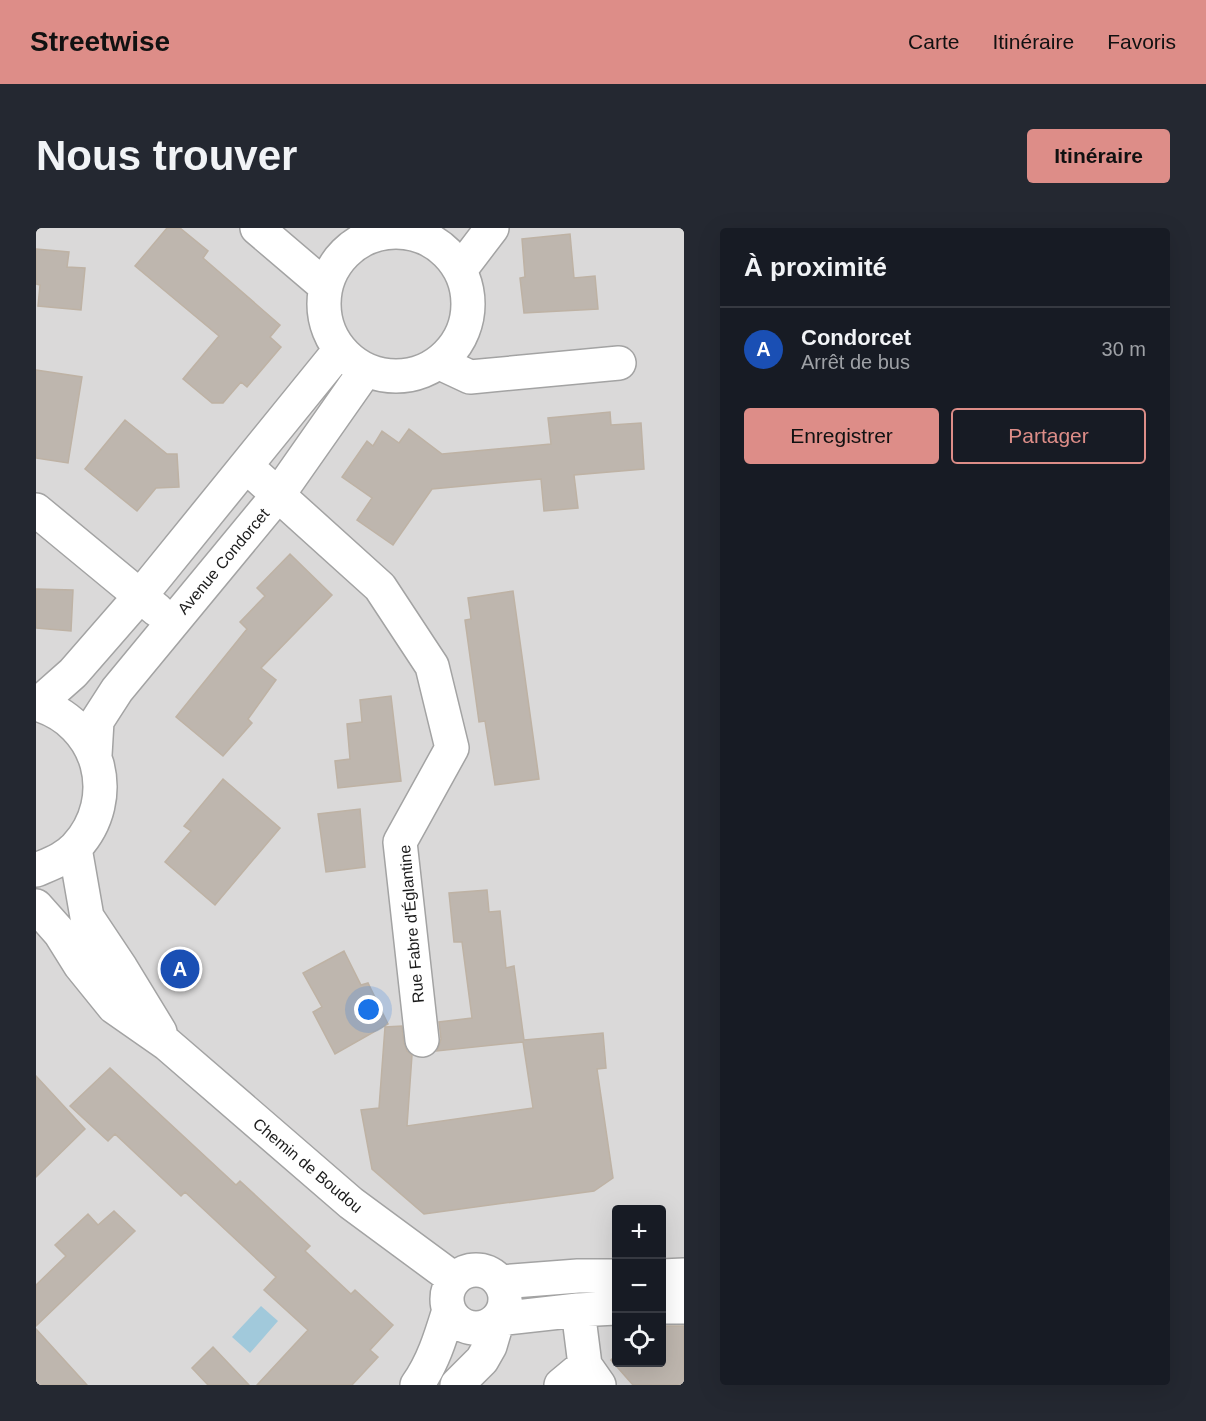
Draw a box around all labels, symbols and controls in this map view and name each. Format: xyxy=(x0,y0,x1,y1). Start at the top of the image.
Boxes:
text: Streetwise xyxy=(30,26,170,57)
text: Carte xyxy=(908,30,959,53)
text: Itinéraire xyxy=(992,30,1074,53)
text: Favoris xyxy=(1107,30,1176,53)
button: Itinéraire xyxy=(1027,129,1170,183)
text: Nous trouver xyxy=(36,132,297,179)
text: À proximité xyxy=(744,252,887,282)
text: Condorcet xyxy=(801,325,911,350)
text: A xyxy=(756,338,771,360)
text: 30 m xyxy=(1102,338,1146,360)
text: Arrêt de bus xyxy=(801,351,910,373)
button: Enregistrer xyxy=(744,408,939,464)
button: Partager xyxy=(951,408,1146,464)
street label: Avenue Condorcet xyxy=(174,505,273,617)
street label: Rue Fabre d'Églantine xyxy=(395,844,427,1004)
pin: A xyxy=(160,946,200,992)
your location xyxy=(354,995,383,1024)
street label: Chemin de Boudou xyxy=(250,1115,366,1216)
map controls xyxy=(612,1205,666,1367)
button: + xyxy=(612,1205,666,1259)
button: − xyxy=(612,1259,666,1313)
button: locate xyxy=(612,1313,666,1367)

